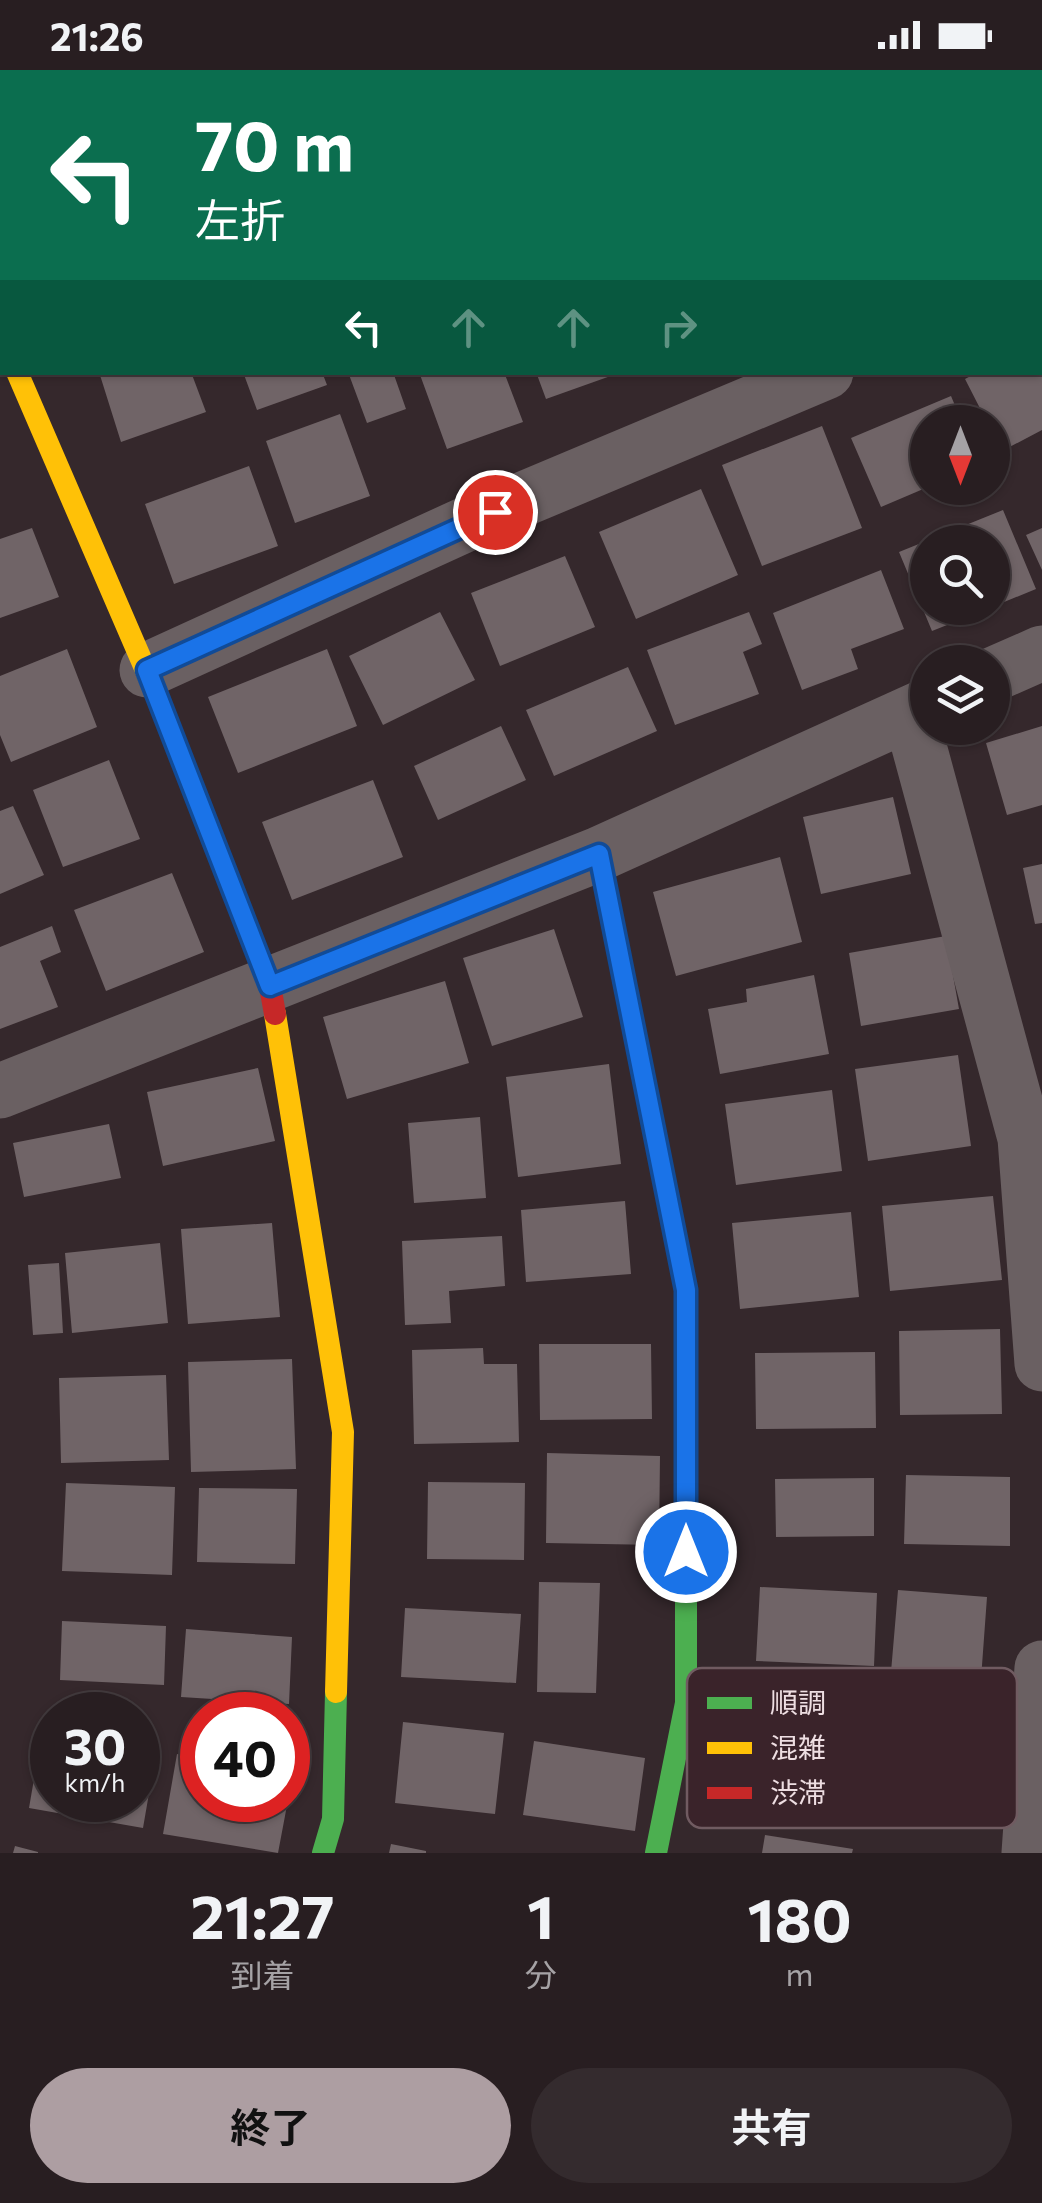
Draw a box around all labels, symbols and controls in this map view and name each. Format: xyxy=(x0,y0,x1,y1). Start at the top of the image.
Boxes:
text: 21:26 xyxy=(50,12,144,59)
text: 70 m xyxy=(195,100,354,185)
icon: left xyxy=(30,110,160,240)
text: 左折 xyxy=(195,191,285,246)
icon: left xyxy=(336,300,391,355)
icon: ahead xyxy=(441,300,496,355)
icon: ahead xyxy=(546,300,601,355)
icon: right xyxy=(651,300,706,355)
north arrow xyxy=(910,405,1010,505)
map controls xyxy=(910,405,1010,745)
pin xyxy=(453,470,538,555)
icon: arrive xyxy=(468,485,523,540)
button: search xyxy=(910,525,1010,625)
button: layers xyxy=(910,645,1010,745)
position arrow xyxy=(634,1500,738,1604)
legend xyxy=(687,1668,1017,1828)
text: 順調 xyxy=(770,1685,826,1719)
speed limit sign: 40 xyxy=(180,1692,310,1822)
text: 30 xyxy=(64,1714,126,1775)
text: 混雑 xyxy=(770,1730,826,1764)
text: km/h xyxy=(65,1767,125,1797)
text: 渋滞 xyxy=(770,1775,826,1809)
text: 21:27 xyxy=(190,1878,334,1951)
text: 1 xyxy=(527,1878,554,1951)
text: 180 xyxy=(747,1881,852,1954)
text: m xyxy=(785,1953,813,1993)
text: 到着 xyxy=(230,1954,294,1994)
text: 分 xyxy=(525,1954,557,1994)
button: 終了 xyxy=(30,2068,511,2183)
button: 共有 xyxy=(531,2068,1012,2183)

